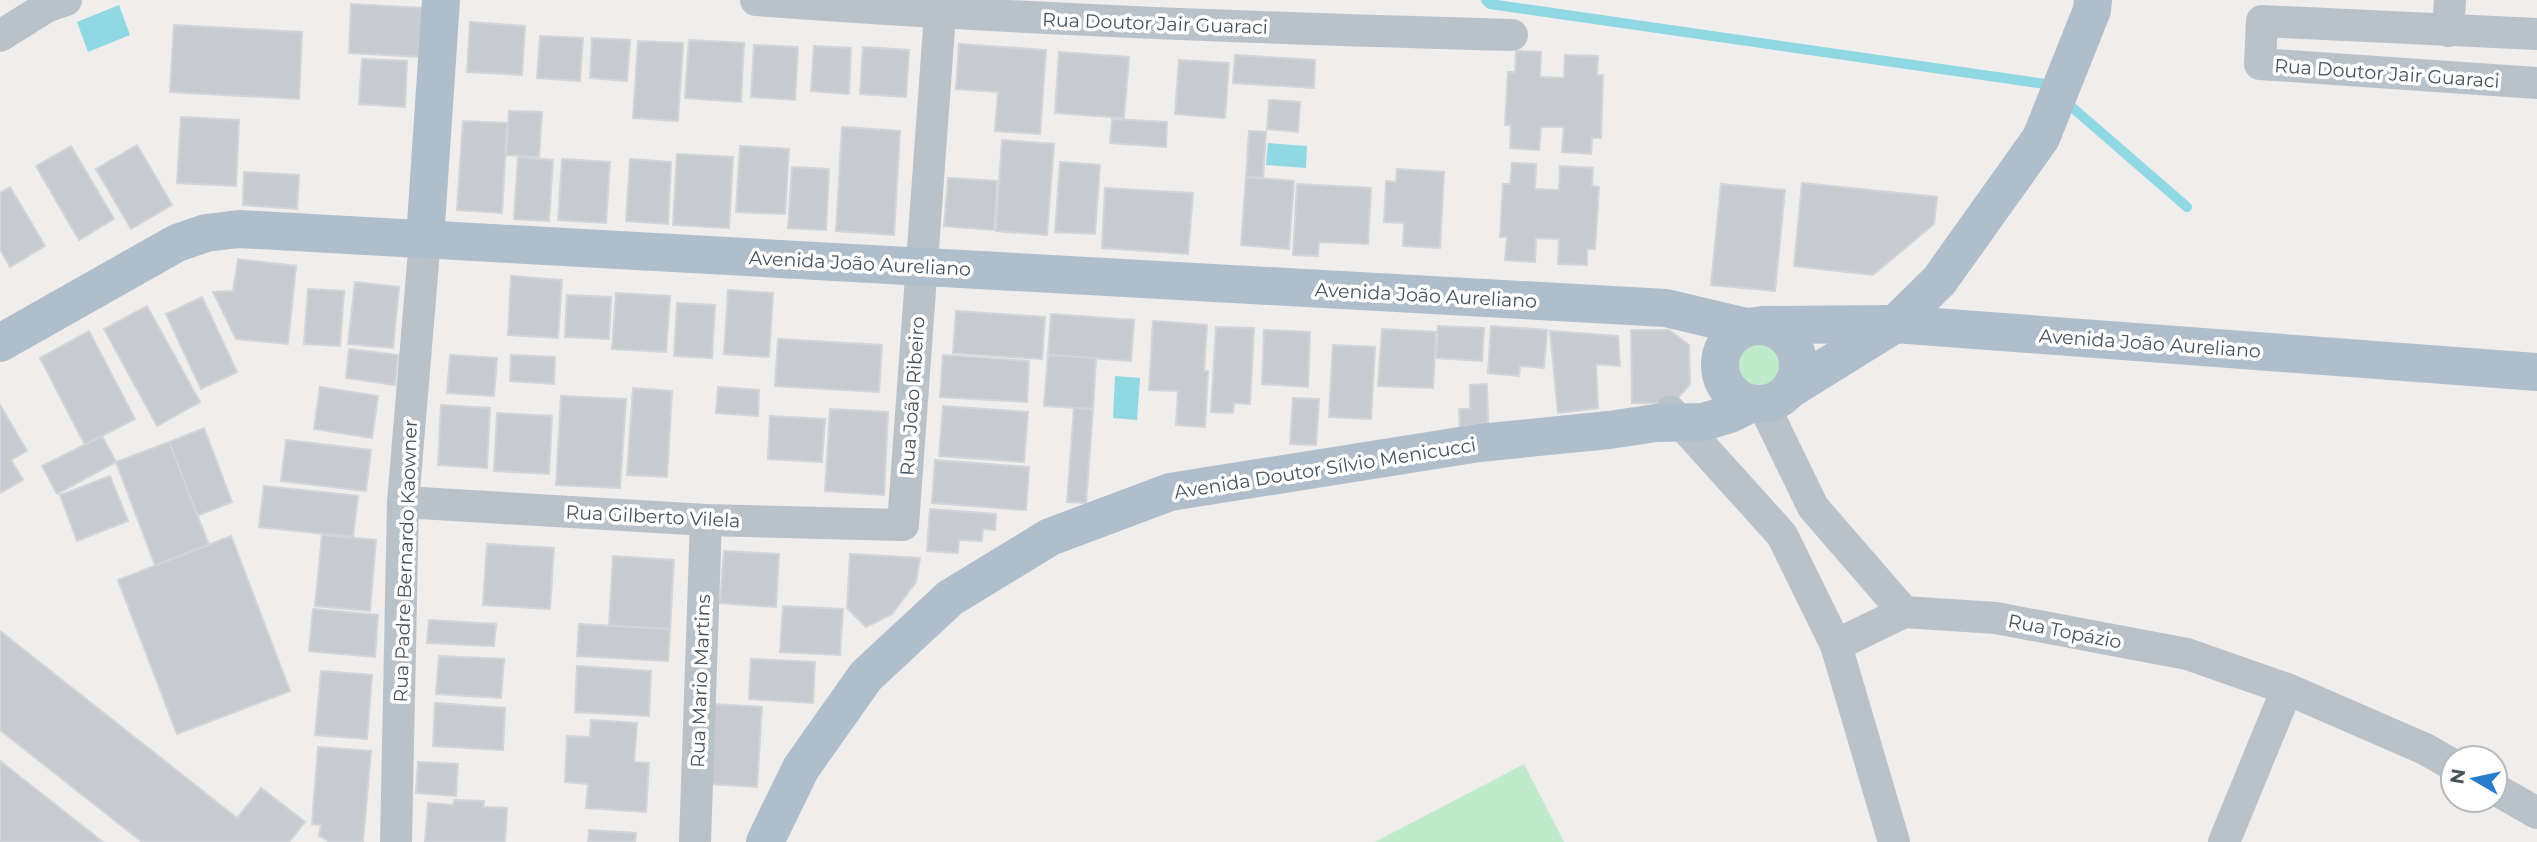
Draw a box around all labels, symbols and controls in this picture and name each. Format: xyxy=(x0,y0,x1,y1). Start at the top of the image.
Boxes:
street label: Rua Doutor Jair Guaraci xyxy=(1042,8,1268,39)
street label: Rua Doutor Jair Guaraci xyxy=(2274,54,2500,93)
street label: Avenida João Aureliano xyxy=(748,246,972,281)
street label: Avenida João Aureliano xyxy=(1314,278,1538,313)
street label: Rua João Ribeiro xyxy=(895,315,930,477)
street label: Avenida João Aureliano xyxy=(2038,324,2262,363)
street label: Rua Padre Bernardo Kaowner xyxy=(389,419,422,703)
street label: Avenida Doutor Sílvio Menicucci xyxy=(1172,433,1478,504)
street label: Rua Gilberto Vilela xyxy=(565,500,741,533)
street label: Rua Mario Martins xyxy=(686,594,715,768)
street label: Rua Topázio xyxy=(2006,609,2124,654)
north arrow xyxy=(2439,744,2509,814)
text: N xyxy=(2445,767,2470,786)

